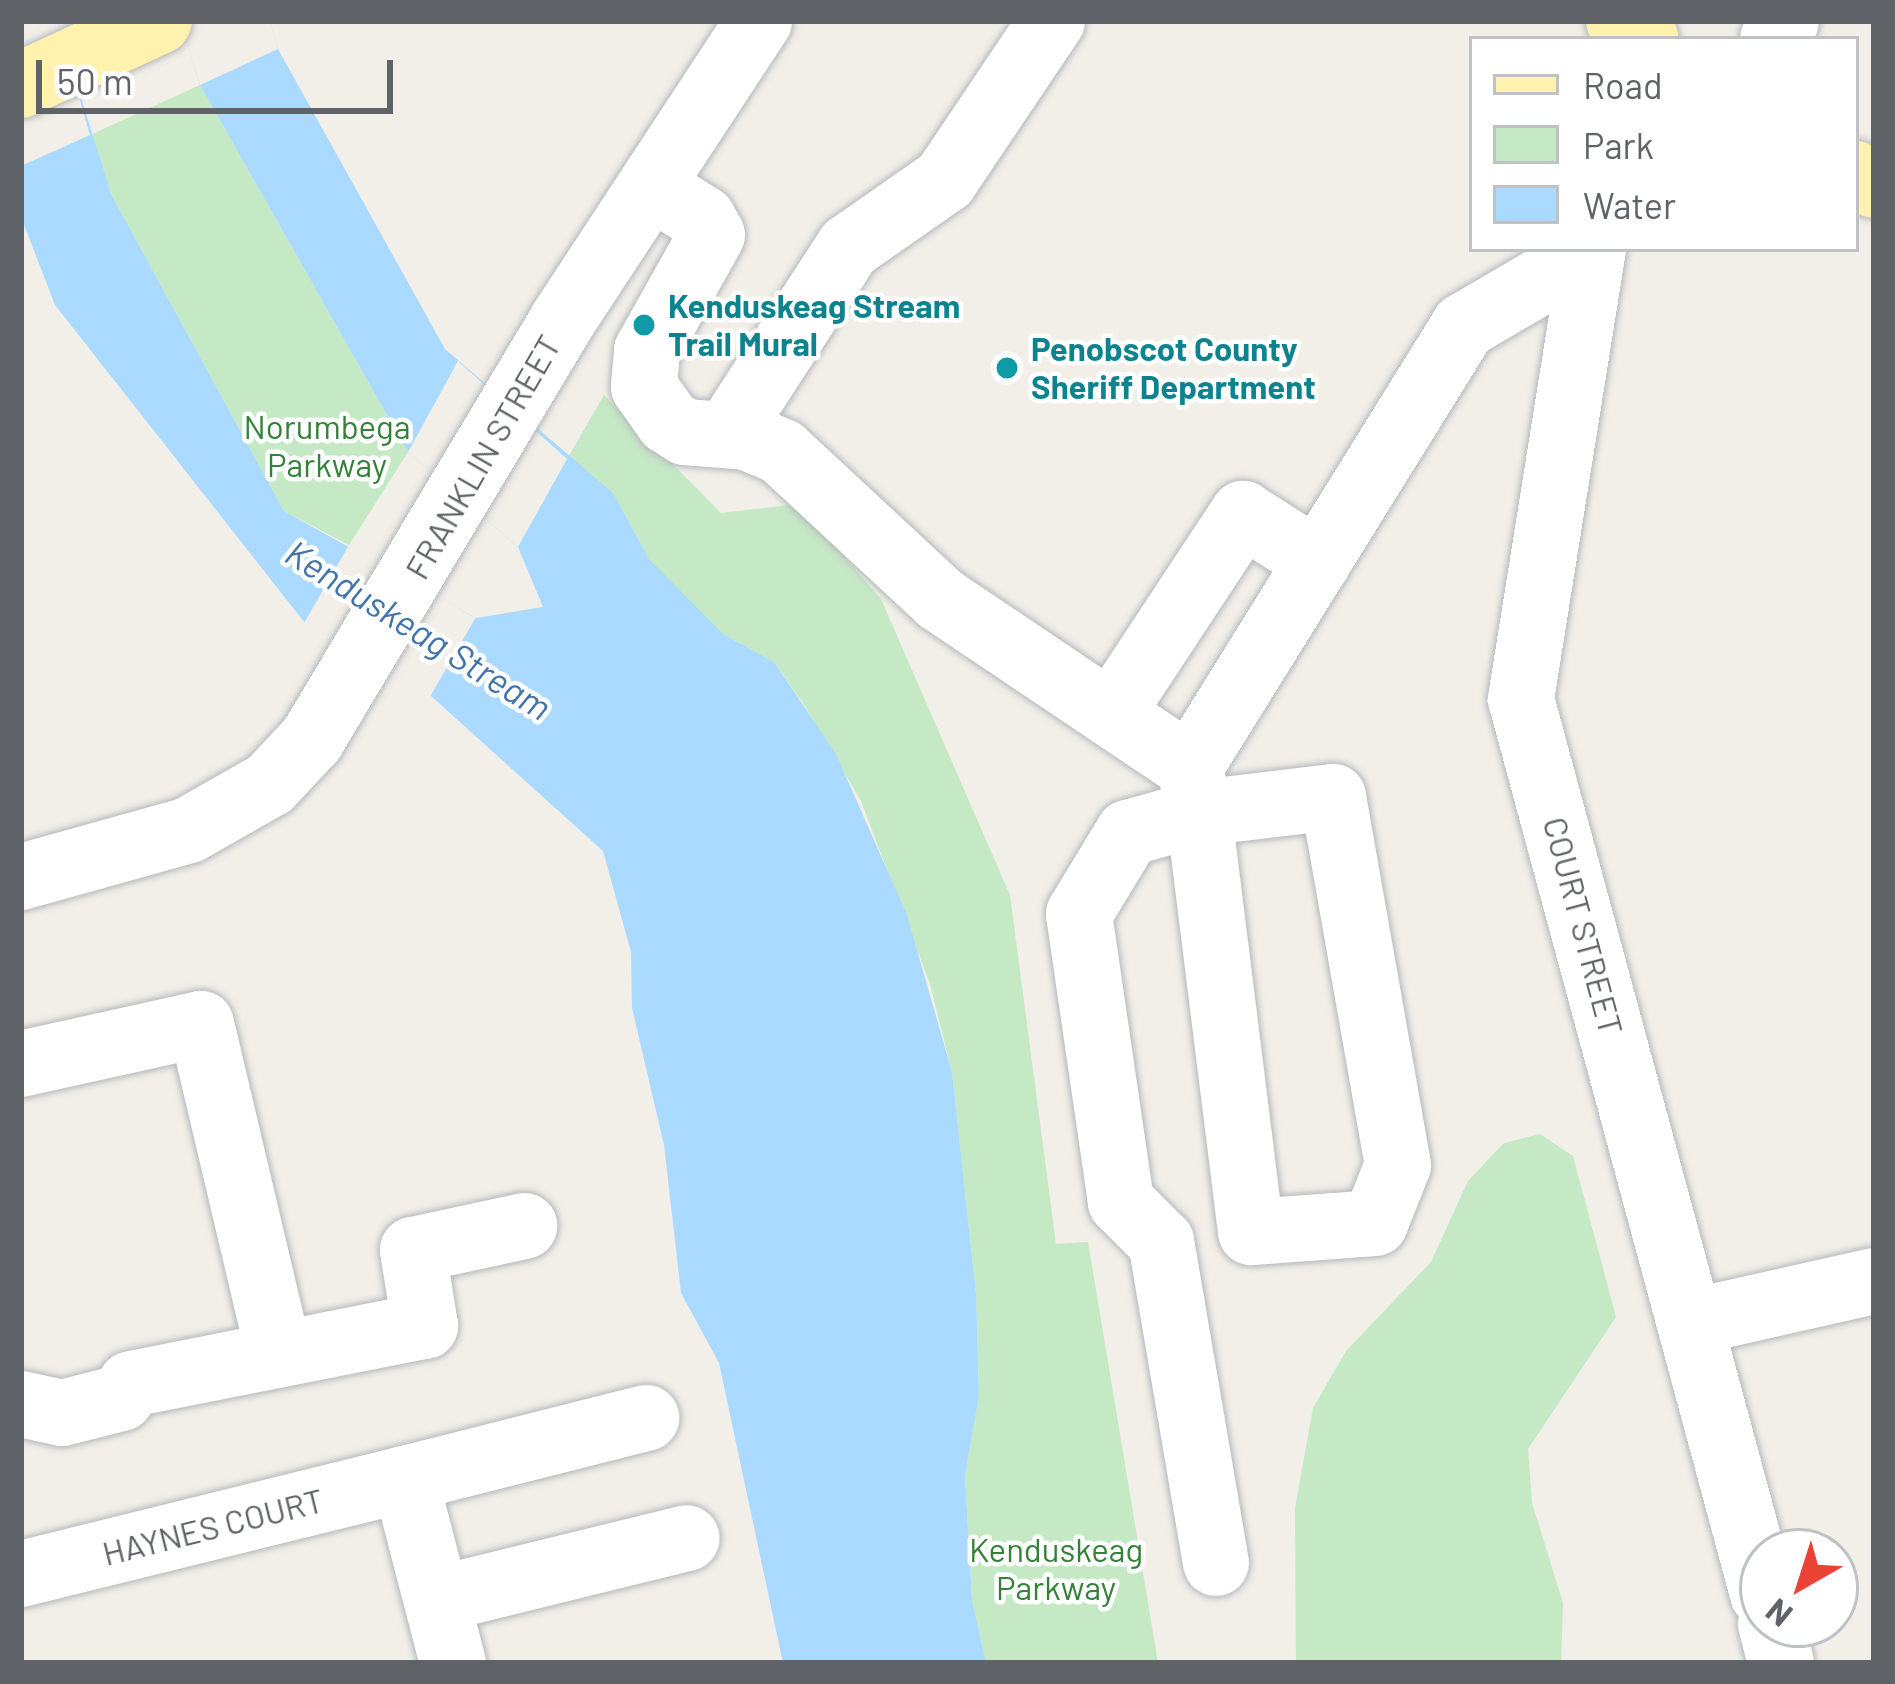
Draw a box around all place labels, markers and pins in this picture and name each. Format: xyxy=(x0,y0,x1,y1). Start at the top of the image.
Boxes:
place label: Kenduskeag Stream Trail Mural xyxy=(668,286,960,364)
marker: Kenduskeag Stream Trail Mural xyxy=(631,312,657,338)
place label: Penobscot County Sheriff Department xyxy=(1031,329,1316,407)
marker: Penobscot County Sheriff Department xyxy=(994,355,1020,381)

